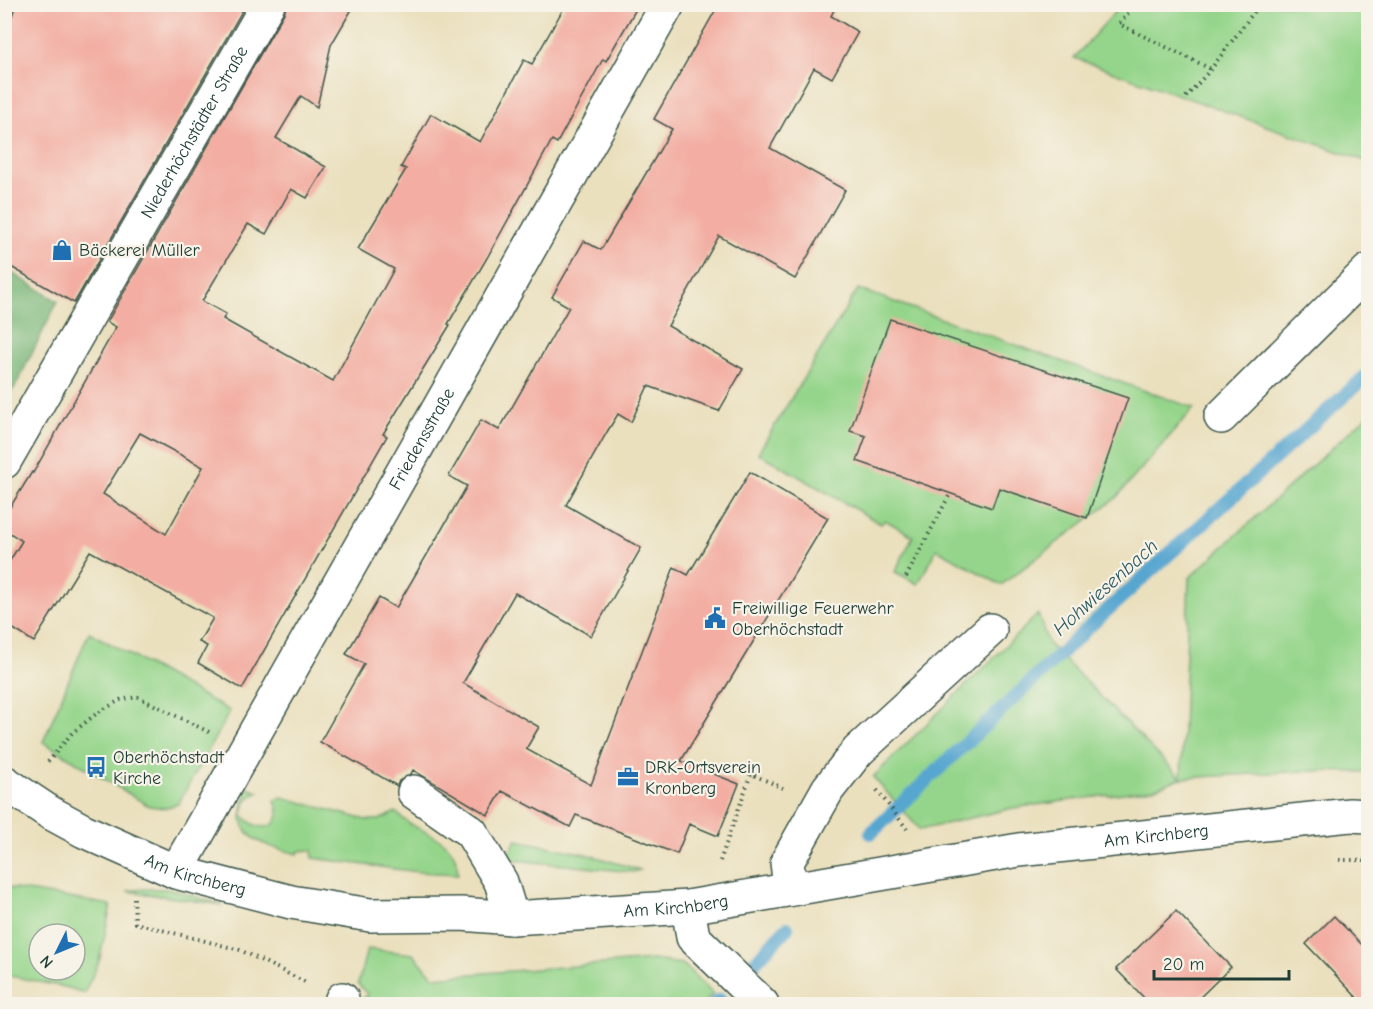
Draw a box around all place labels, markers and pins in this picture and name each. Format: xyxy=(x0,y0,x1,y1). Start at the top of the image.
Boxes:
shop icon: Bäckerei Müller xyxy=(50,238,74,262)
place label: Bäckerei Müller xyxy=(79,240,201,261)
place label: Freiwillige Feuerwehr Oberhöchstadt xyxy=(732,598,895,640)
public building icon: Freiwillige Feuerwehr Oberhöchstadt xyxy=(703,606,727,630)
place label: Oberhöchstadt Kirche xyxy=(113,747,225,789)
bus stop icon: Oberhöchstadt Kirche xyxy=(84,755,108,779)
place label: DRK-Ortsverein Kronberg xyxy=(645,757,761,799)
office icon: DRK-Ortsverein Kronberg xyxy=(616,765,640,789)

